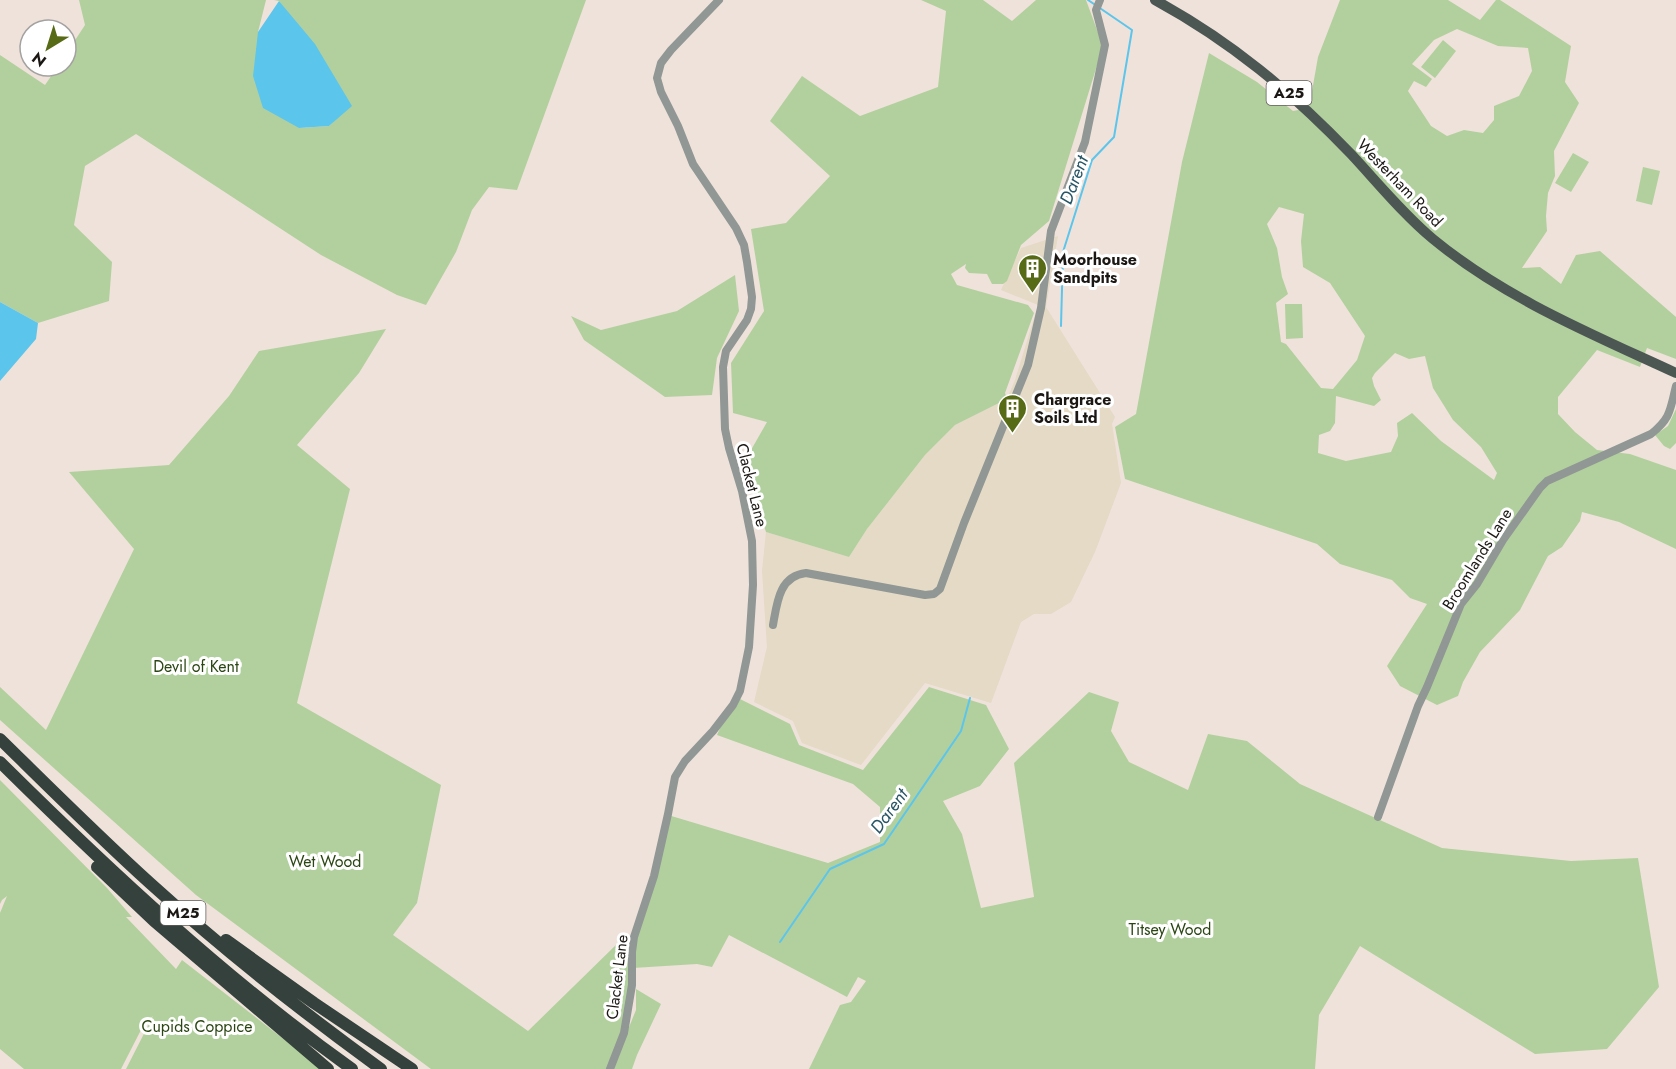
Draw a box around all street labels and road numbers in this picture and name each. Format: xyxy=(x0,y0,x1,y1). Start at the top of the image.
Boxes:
road number: A25 xyxy=(1266,81,1312,105)
street label: Westerham Road xyxy=(1352,134,1448,232)
street label: Clacket Lane xyxy=(731,441,773,529)
street label: Broomlands Lane xyxy=(1437,504,1517,614)
road number: M25 xyxy=(160,901,206,925)
street label: Clacket Lane xyxy=(600,933,634,1021)

